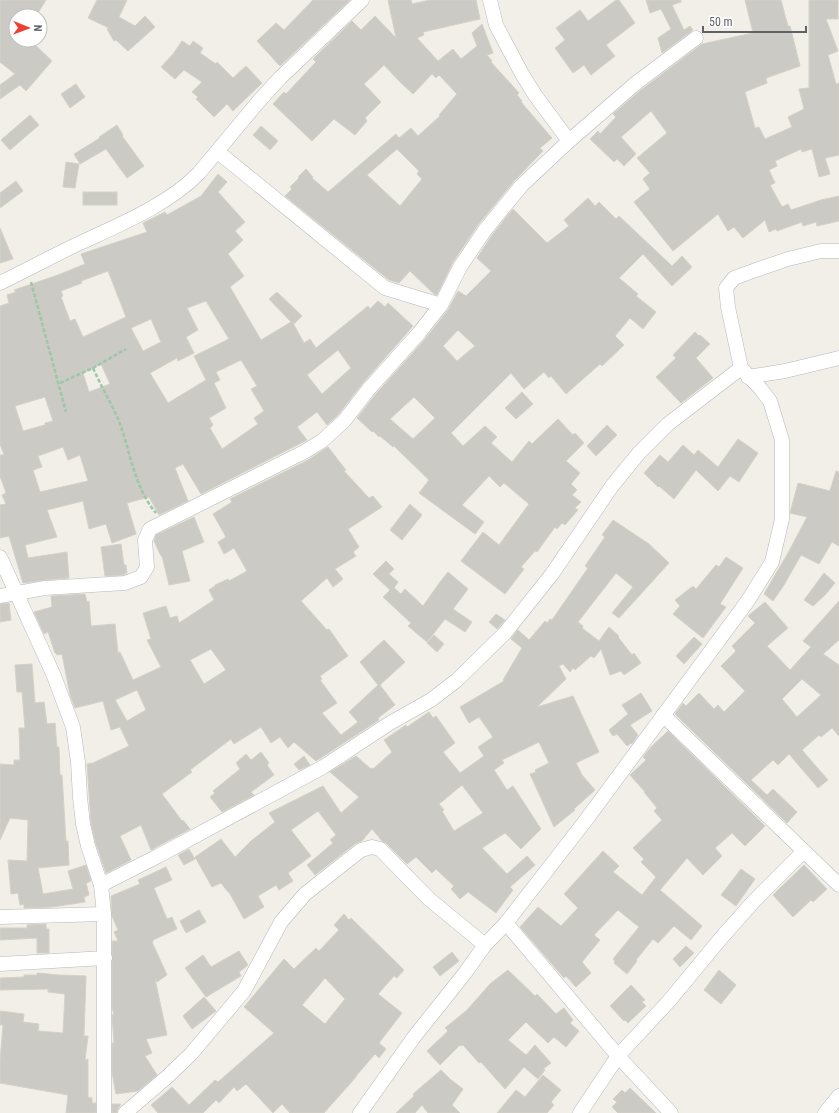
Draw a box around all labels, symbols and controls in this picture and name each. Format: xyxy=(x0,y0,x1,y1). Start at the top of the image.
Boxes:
north arrow xyxy=(8,8,48,48)
scale bar xyxy=(703,8,806,34)
text: 50 m xyxy=(709,15,733,29)
text: N xyxy=(31,25,44,32)

